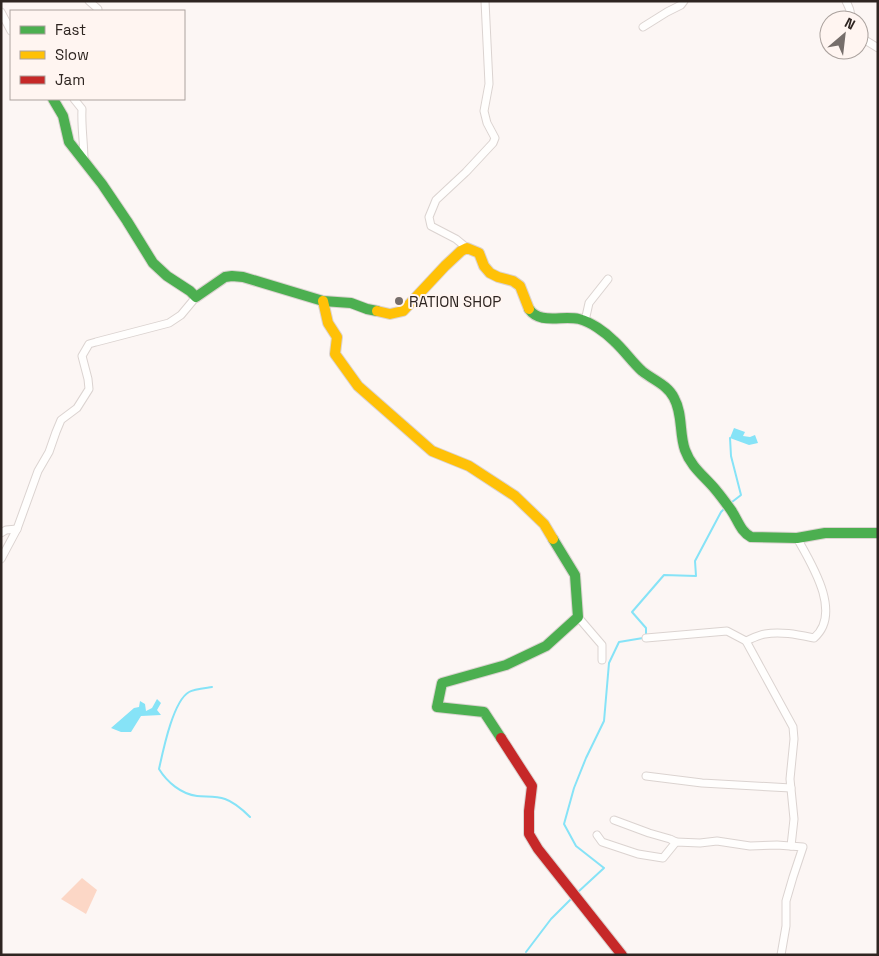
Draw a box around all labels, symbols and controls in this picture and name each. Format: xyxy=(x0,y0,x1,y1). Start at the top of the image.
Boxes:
legend xyxy=(10,10,185,100)
north arrow xyxy=(819,10,869,60)
text: N xyxy=(842,13,858,34)
text: Fast xyxy=(55,20,86,39)
text: Slow xyxy=(55,45,89,64)
text: Jam xyxy=(55,70,85,89)
place label: RATION SHOP xyxy=(409,292,501,311)
marker: RATION SHOP xyxy=(393,295,405,307)

